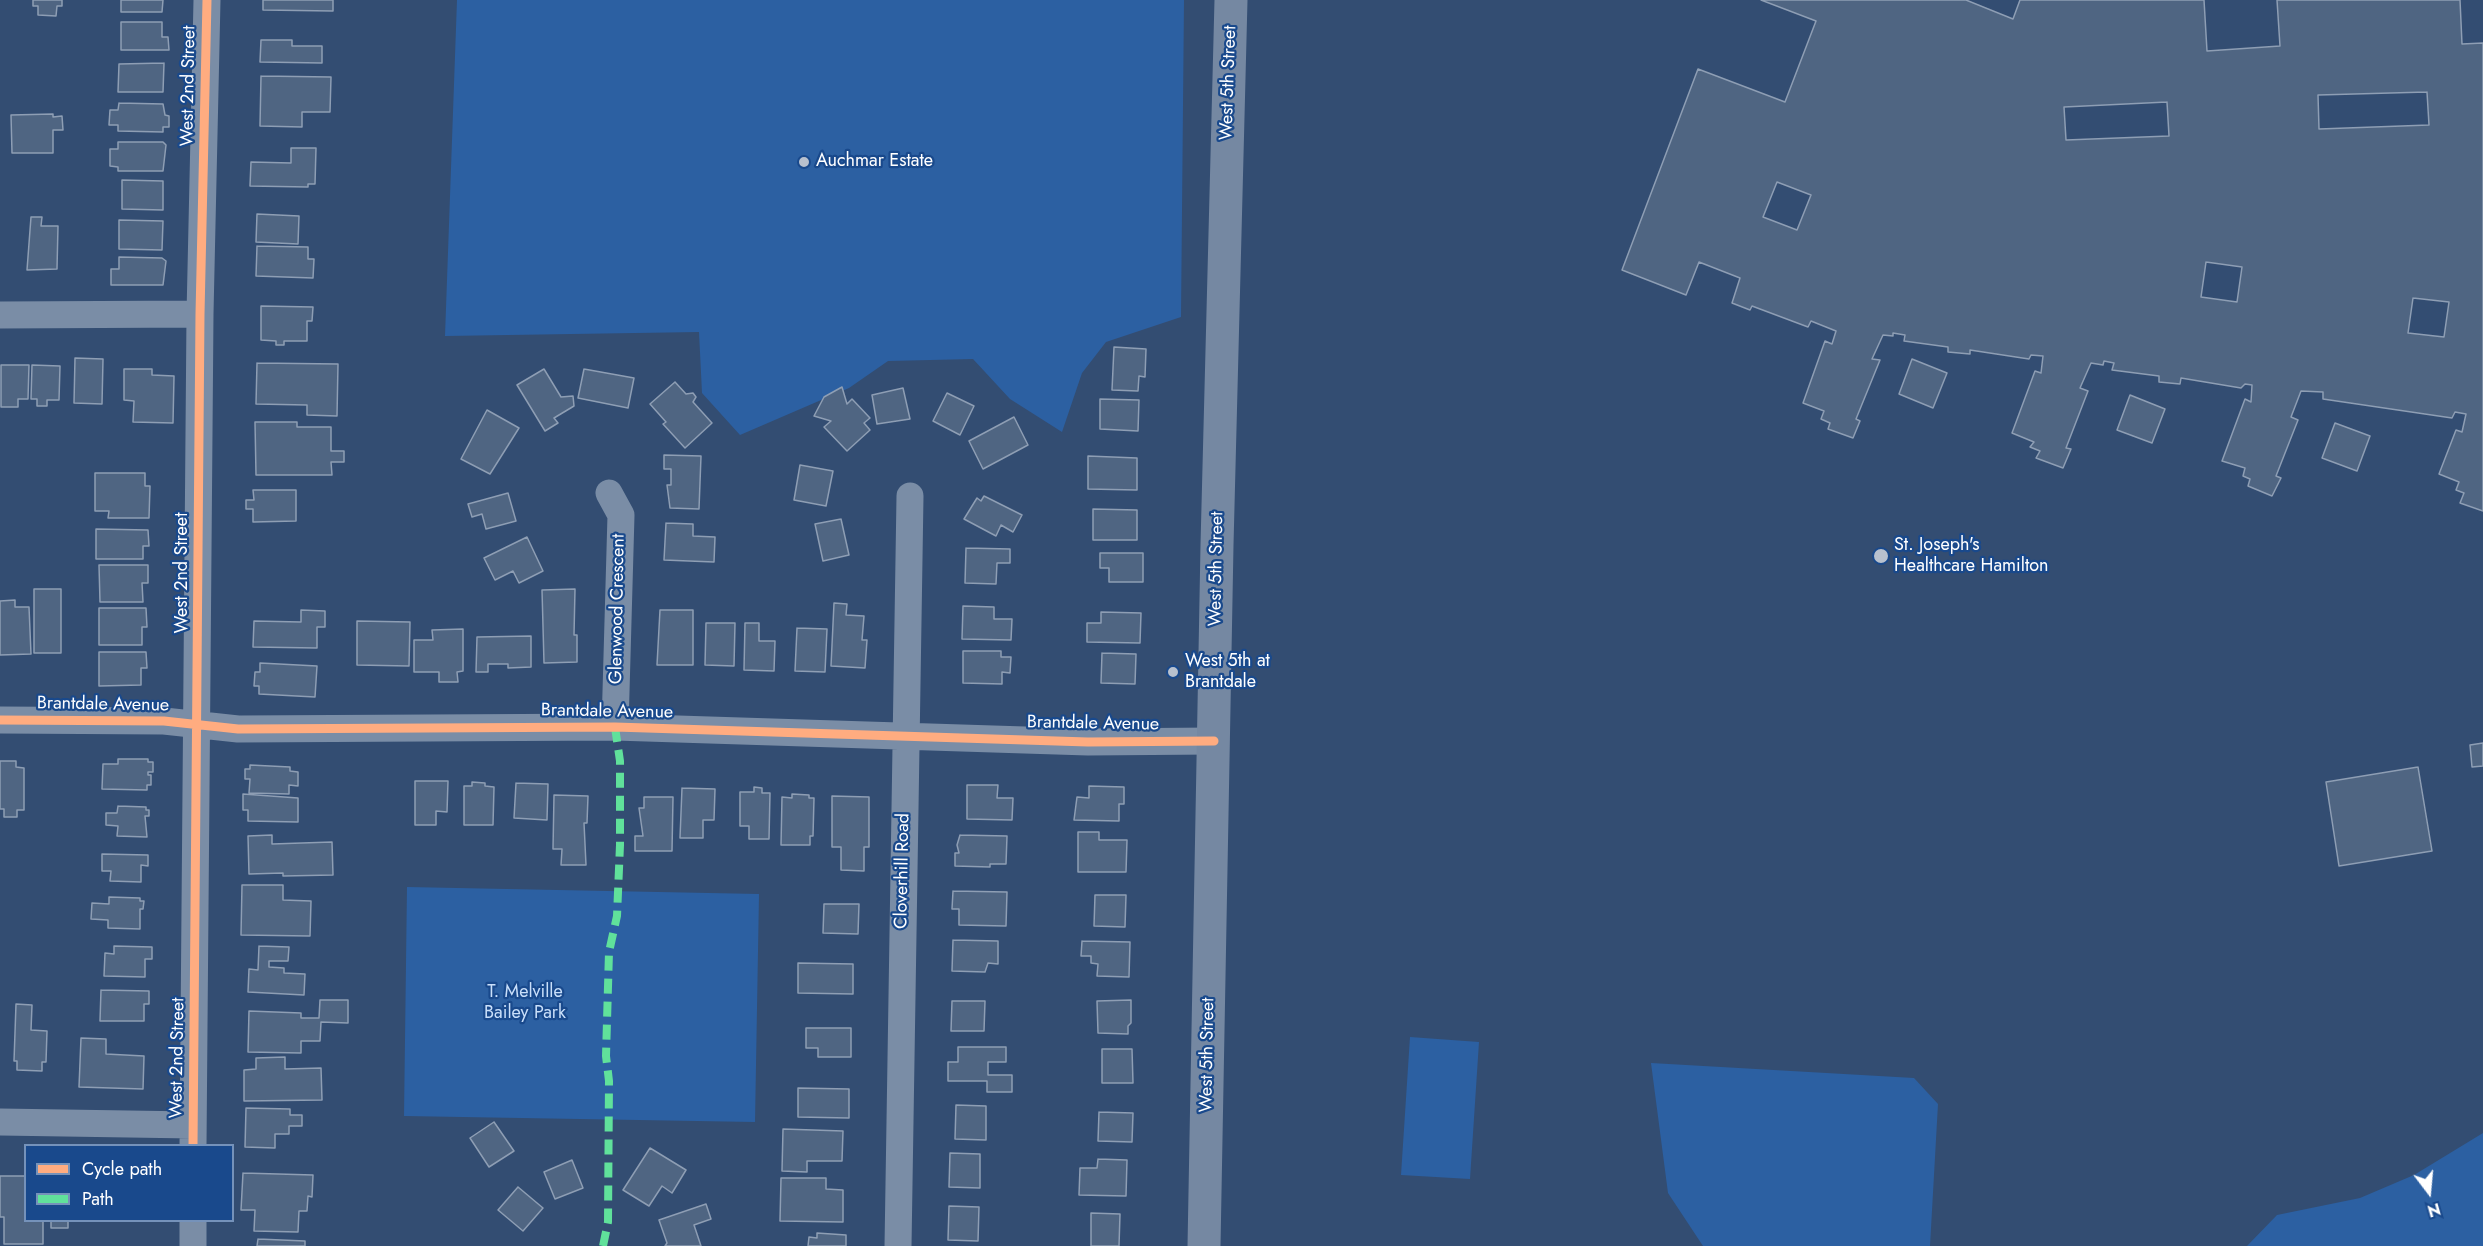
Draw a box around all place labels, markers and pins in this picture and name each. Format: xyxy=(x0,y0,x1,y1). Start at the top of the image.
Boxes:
place label: Auchmar Estate xyxy=(816,151,933,173)
marker: Auchmar Estate xyxy=(797,155,811,169)
place label: St. Joseph's Healthcare Hamilton xyxy=(1894,535,2049,578)
marker: St. Joseph's Healthcare Hamilton xyxy=(1872,547,1890,565)
place label: West 5th at Brantdale xyxy=(1185,651,1270,694)
marker: West 5th at Brantdale xyxy=(1166,665,1180,679)

